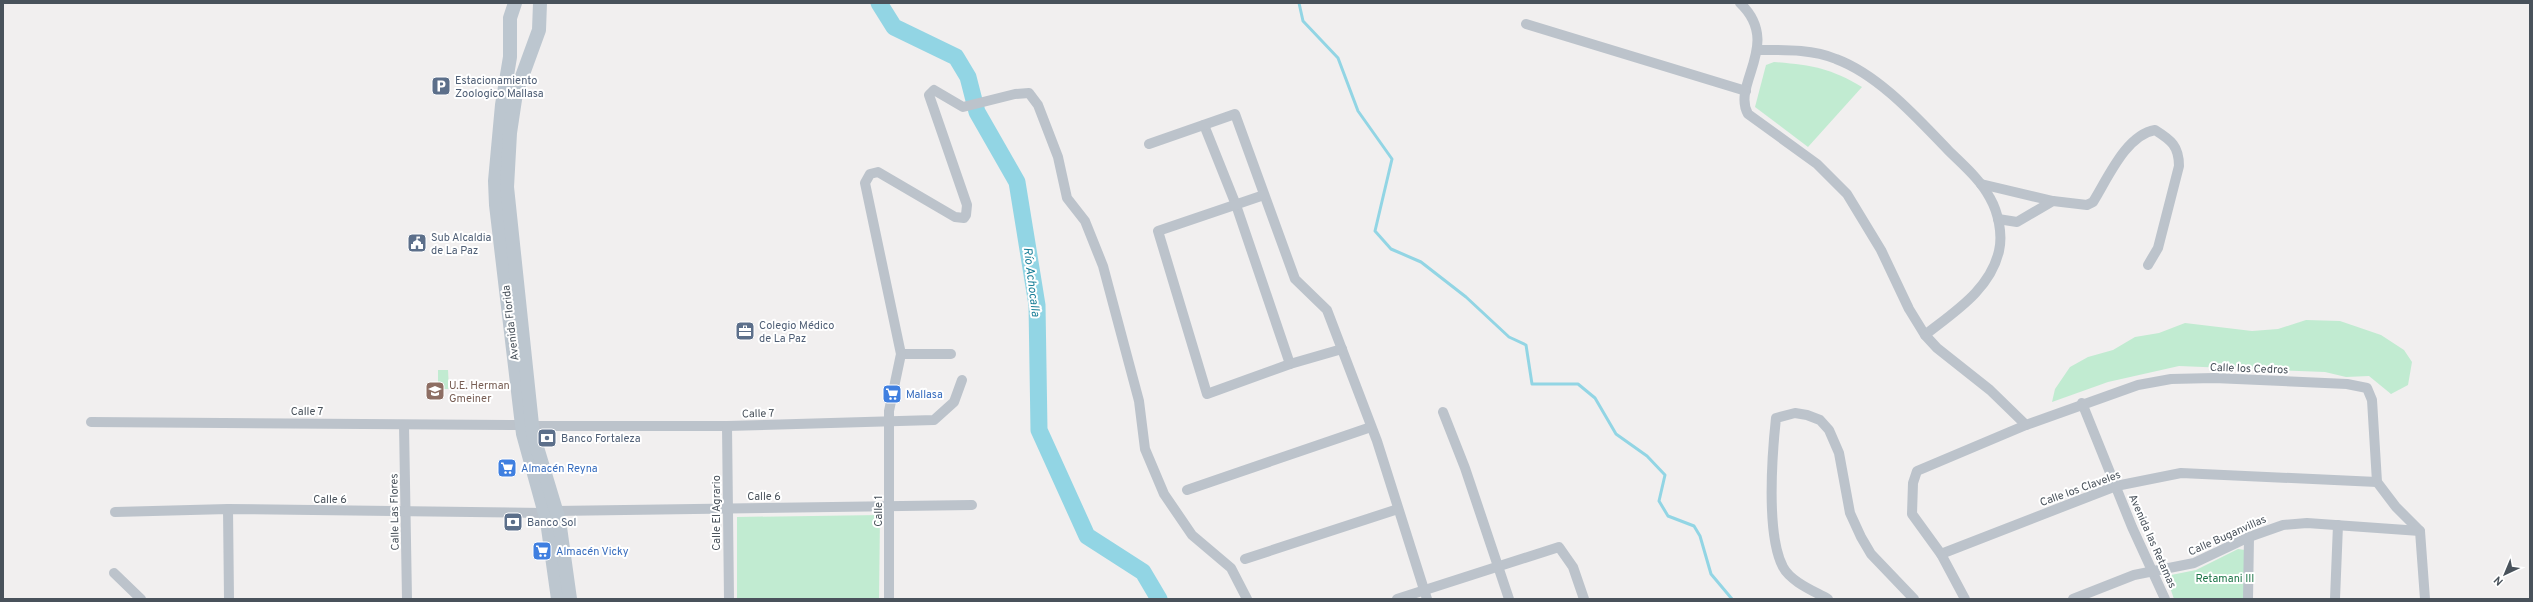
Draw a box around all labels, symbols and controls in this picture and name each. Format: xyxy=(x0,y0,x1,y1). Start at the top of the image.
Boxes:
place label: Estacionamiento Zoologico Mallasa xyxy=(455,74,544,101)
parking icon: Estacionamiento Zoologico Mallasa xyxy=(430,75,452,97)
place label: Sub Alcaldia de La Paz xyxy=(431,231,491,258)
public building icon: Sub Alcaldia de La Paz xyxy=(406,232,428,254)
water label: Río Achocalla xyxy=(1019,247,1043,319)
street label: Avenida Florida xyxy=(499,284,523,362)
place label: Colegio Médico de La Paz xyxy=(759,319,835,346)
office icon: Colegio Médico de La Paz xyxy=(734,320,756,342)
street label: Calle los Cedros xyxy=(2209,361,2288,377)
place label: U.E. Herman Gmeiner xyxy=(449,379,510,406)
school or university icon: U.E. Herman Gmeiner xyxy=(424,380,446,402)
supermarket icon: Mallasa xyxy=(881,383,903,405)
place label: Mallasa xyxy=(906,388,943,402)
street label: Calle 7 xyxy=(291,405,323,419)
street label: Calle 7 xyxy=(742,406,775,422)
bank icon: Banco Fortaleza xyxy=(536,427,558,449)
place label: Banco Fortaleza xyxy=(561,432,641,446)
supermarket icon: Almacén Reyna xyxy=(496,457,518,479)
place label: Almacén Reyna xyxy=(521,462,598,476)
street label: Calle los Claveles xyxy=(2038,468,2123,510)
street label: Calle Las Flores xyxy=(387,473,403,551)
street label: Calle El Agrario xyxy=(710,475,724,551)
street label: Calle 6 xyxy=(747,490,781,504)
street label: Avenida las Retamas xyxy=(2125,492,2179,591)
street label: Calle 6 xyxy=(313,493,347,507)
street label: Calle 1 xyxy=(872,495,886,527)
bank icon: Banco Sol xyxy=(502,511,524,533)
street label: Calle Buganvillas xyxy=(2186,512,2269,559)
place label: Banco Sol xyxy=(527,516,576,530)
supermarket icon: Almacén Vicky xyxy=(531,540,553,562)
place label: Almacén Vicky xyxy=(556,545,629,559)
north arrow xyxy=(2485,554,2525,594)
park label: Retamani III xyxy=(2196,572,2254,586)
text: N xyxy=(2491,573,2506,588)

